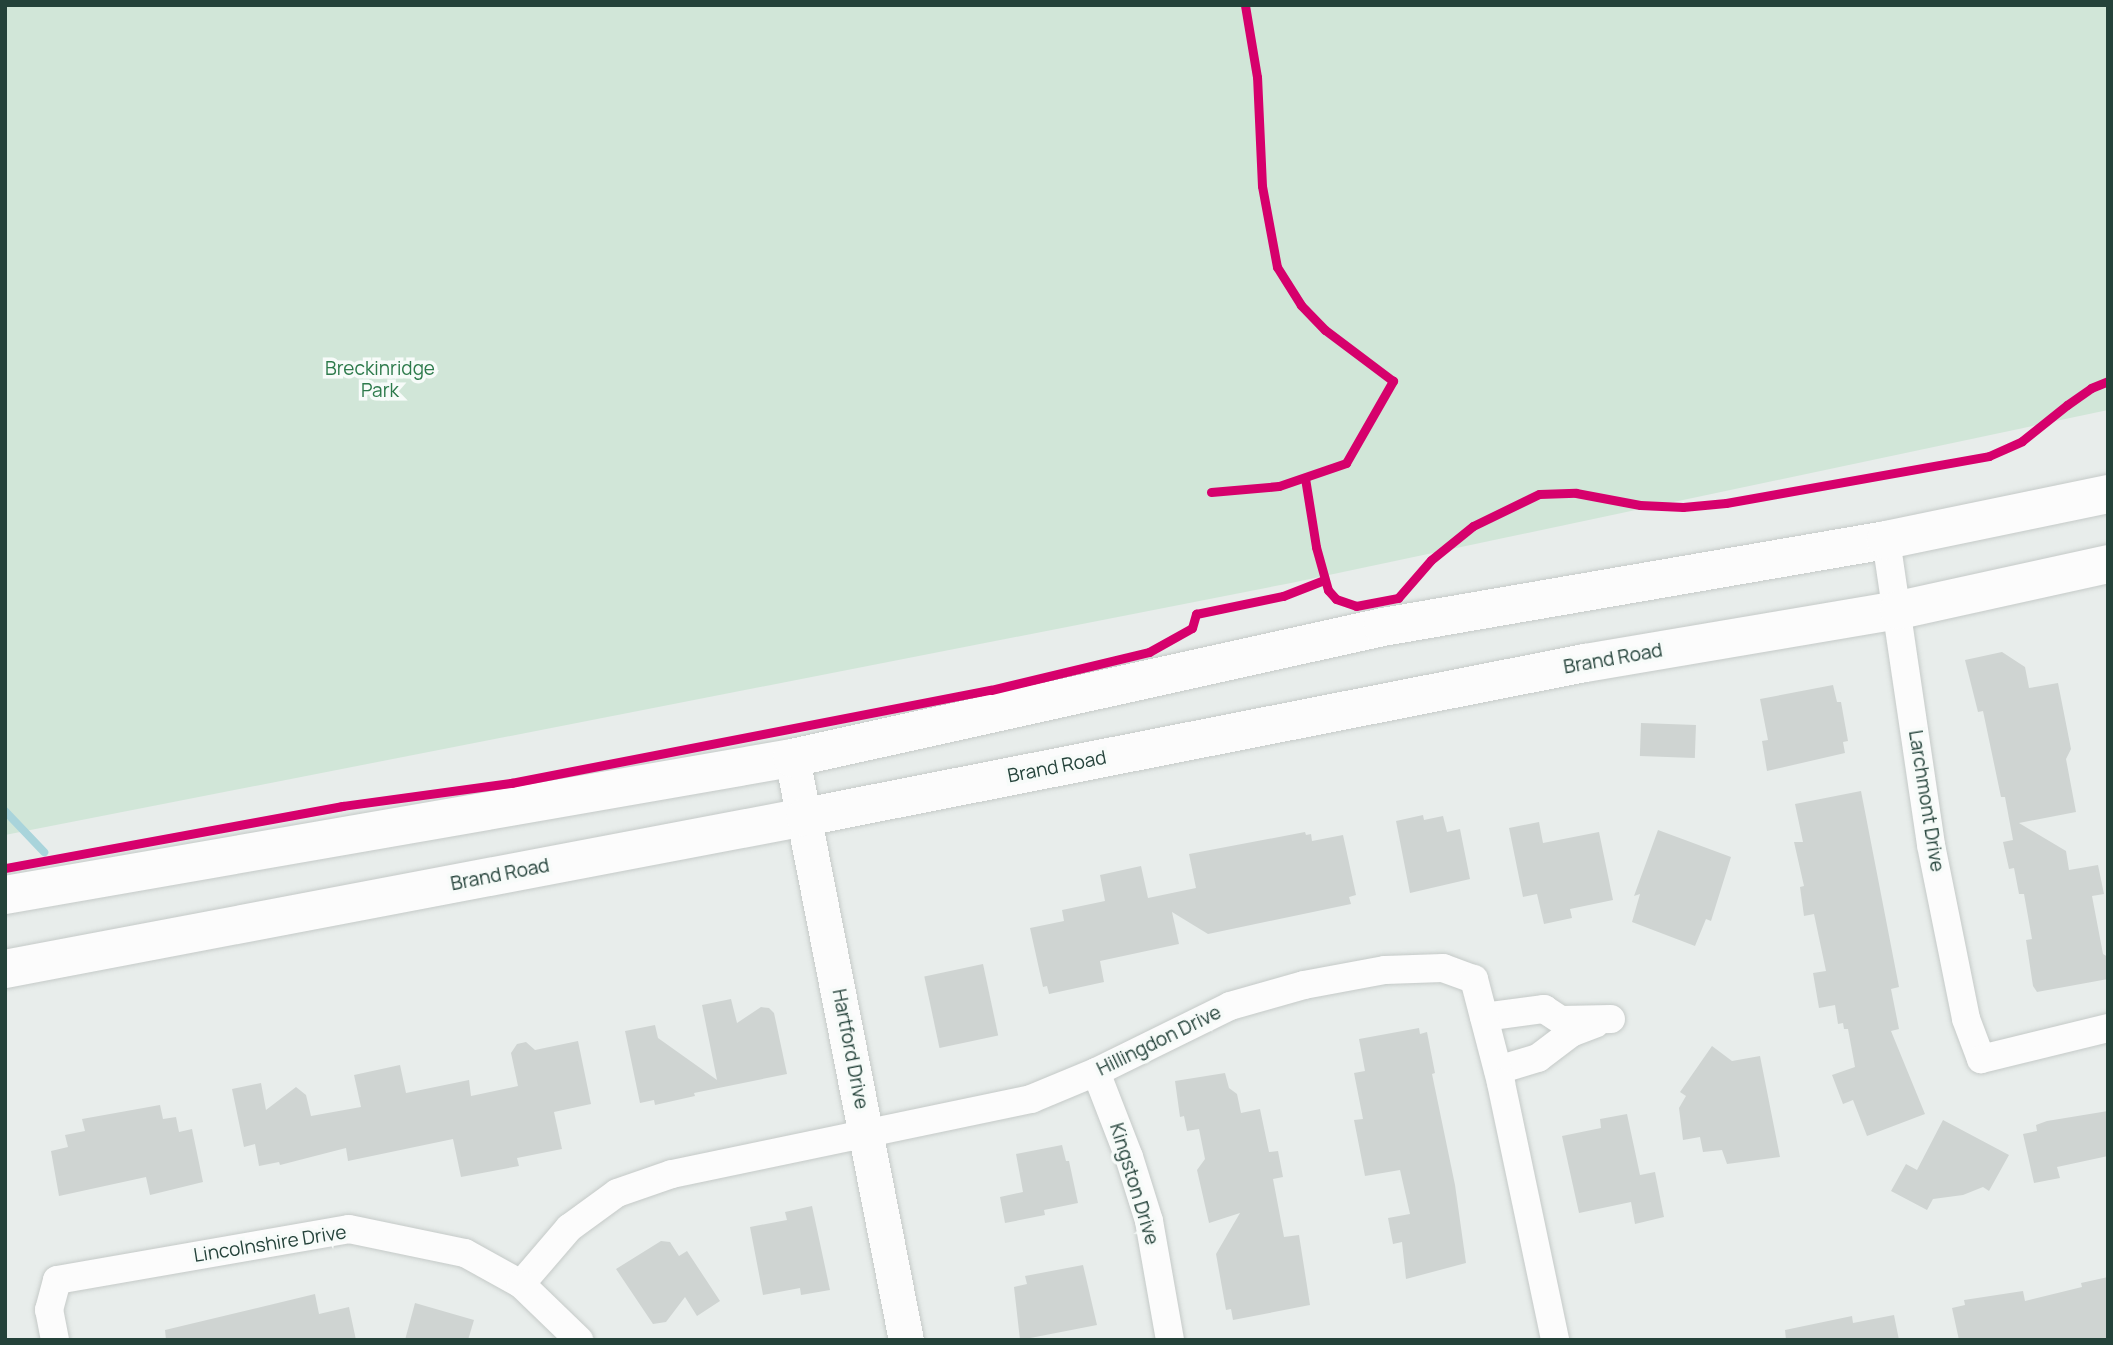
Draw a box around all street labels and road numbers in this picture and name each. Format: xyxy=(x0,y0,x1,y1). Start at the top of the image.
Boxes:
street label: Brand Road xyxy=(1562,639,1664,679)
street label: Larchmont Drive xyxy=(1904,729,1948,873)
street label: Brand Road xyxy=(1006,746,1108,788)
street label: Brand Road xyxy=(449,854,551,896)
street label: Hartford Drive xyxy=(827,987,873,1111)
street label: Hillingdon Drive xyxy=(1093,1001,1225,1081)
street label: Kingston Drive xyxy=(1105,1120,1163,1248)
street label: Lincolnshire Drive xyxy=(192,1221,348,1267)

